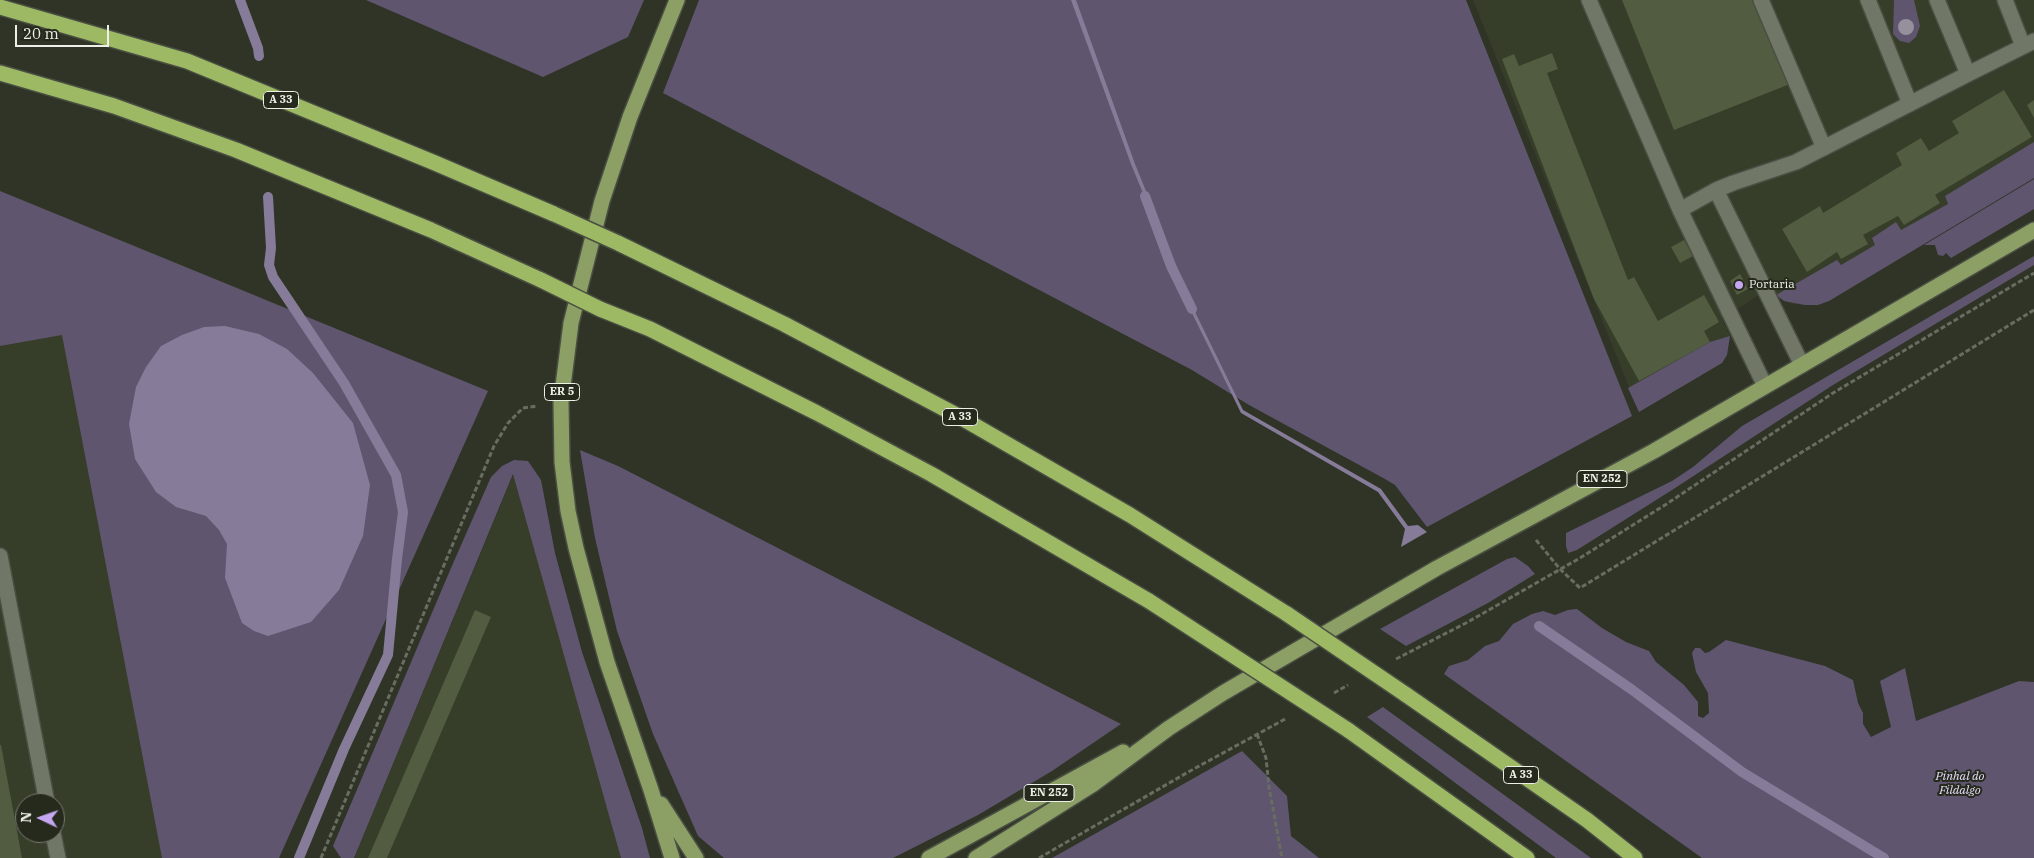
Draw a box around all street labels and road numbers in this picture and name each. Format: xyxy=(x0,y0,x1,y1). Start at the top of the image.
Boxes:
road number: A 33 xyxy=(264,92,298,108)
road number: ER 5 xyxy=(544,384,580,401)
road number: A 33 xyxy=(942,408,978,426)
road number: EN 252 xyxy=(1577,470,1627,488)
road number: A 33 xyxy=(1504,766,1538,784)
road number: EN 252 xyxy=(1024,784,1074,801)

